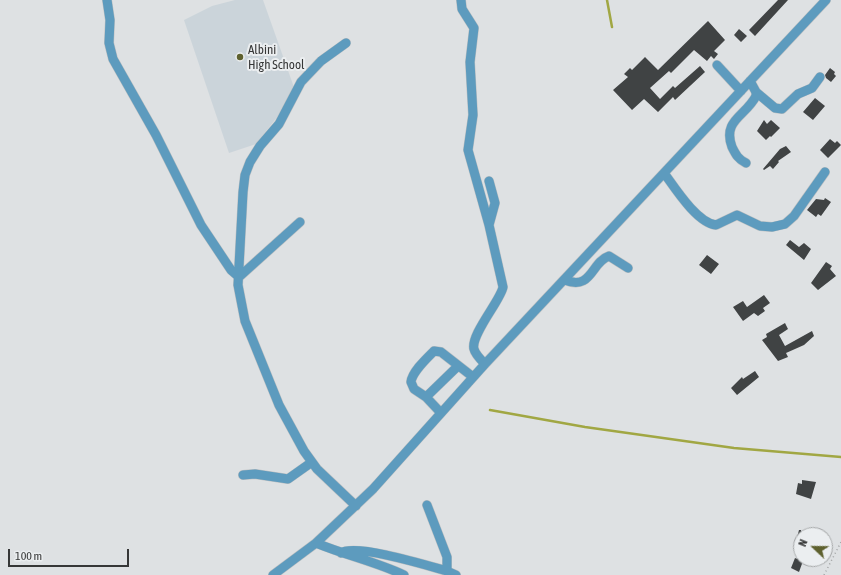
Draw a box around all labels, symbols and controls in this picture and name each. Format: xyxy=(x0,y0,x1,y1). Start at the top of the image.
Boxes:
place label: Albini High School xyxy=(248,42,304,73)
marker: Albini High School xyxy=(235,52,245,62)
north arrow xyxy=(793,527,833,567)
text: N xyxy=(796,538,810,548)
scale bar xyxy=(10,541,131,567)
text: 100 m xyxy=(15,549,42,563)

